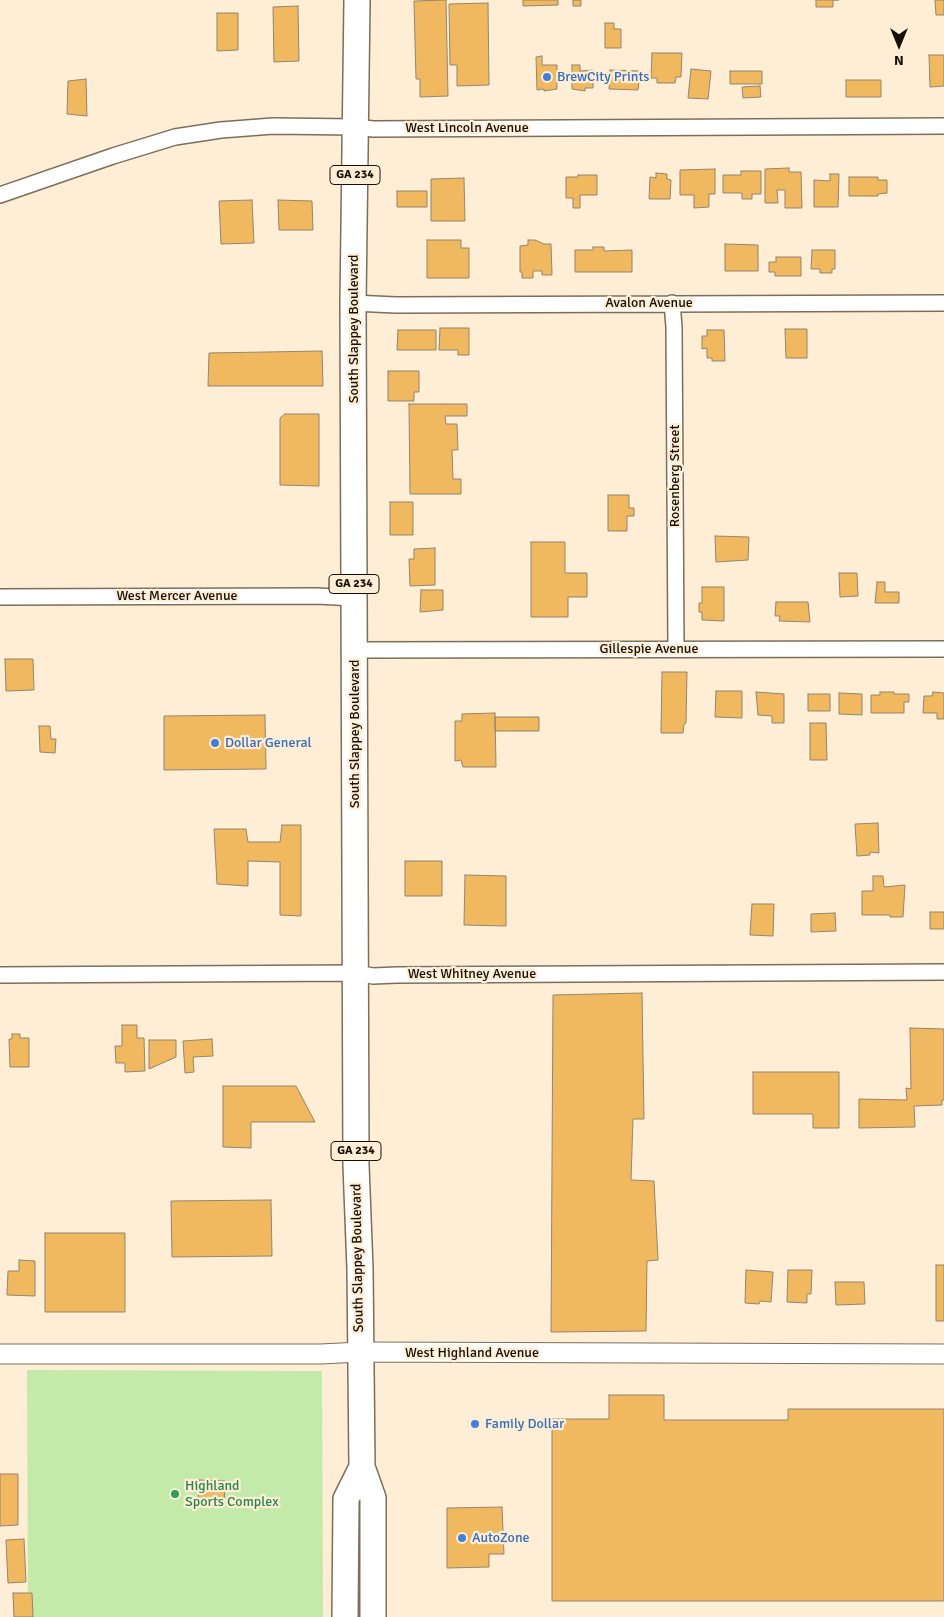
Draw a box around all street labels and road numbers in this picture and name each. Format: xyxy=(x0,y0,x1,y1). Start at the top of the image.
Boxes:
street label: West Lincoln Avenue xyxy=(405,120,529,136)
road number: GA 234 xyxy=(330,166,380,184)
street label: South Slappey Boulevard xyxy=(346,255,362,403)
street label: Avalon Avenue xyxy=(605,295,693,311)
street label: Rosenberg Street xyxy=(667,425,683,527)
road number: GA 234 xyxy=(329,574,379,594)
street label: West Mercer Avenue xyxy=(116,588,238,604)
street label: Gillespie Avenue xyxy=(600,641,698,657)
street label: South Slappey Boulevard xyxy=(347,660,363,808)
street label: West Whitney Avenue xyxy=(408,966,536,982)
road number: GA 234 xyxy=(331,1142,381,1160)
street label: South Slappey Boulevard xyxy=(348,1184,368,1332)
street label: West Highland Avenue xyxy=(405,1345,539,1361)

